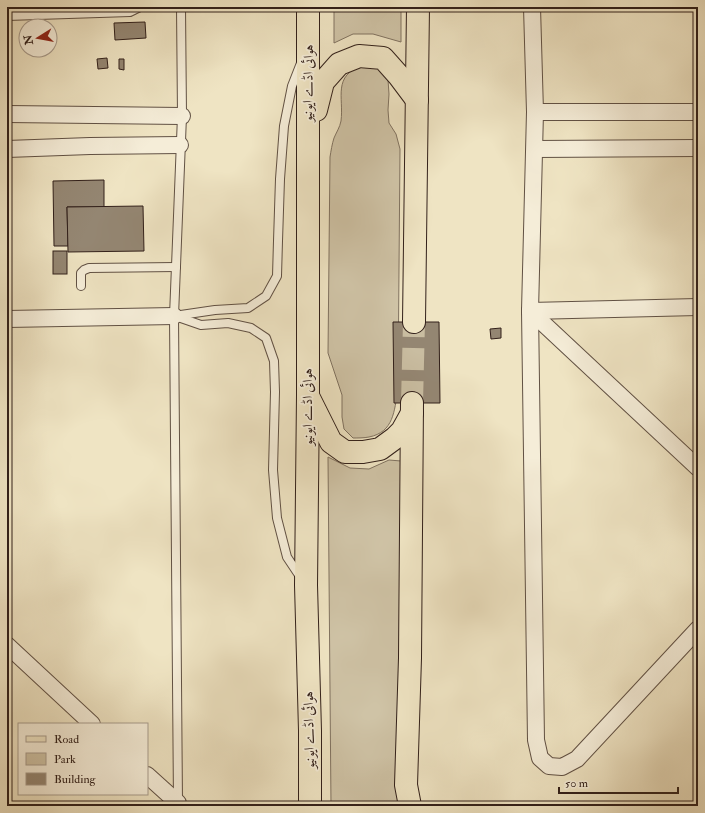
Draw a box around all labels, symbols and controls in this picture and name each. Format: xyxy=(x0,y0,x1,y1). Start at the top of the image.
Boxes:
north arrow xyxy=(18,18,58,58)
text: N xyxy=(21,33,36,47)
street label: ہوائی اڈے ایونیو xyxy=(299,44,317,124)
street label: ہوائی اڈے ایونیو xyxy=(299,368,316,448)
street label: ہوائی اڈے ایونیو xyxy=(300,691,318,771)
legend xyxy=(18,723,148,795)
text: Road xyxy=(54,732,79,747)
text: Park xyxy=(54,752,76,767)
scale bar xyxy=(559,769,678,795)
text: Building xyxy=(54,772,97,787)
text: 50 m xyxy=(565,776,589,791)

